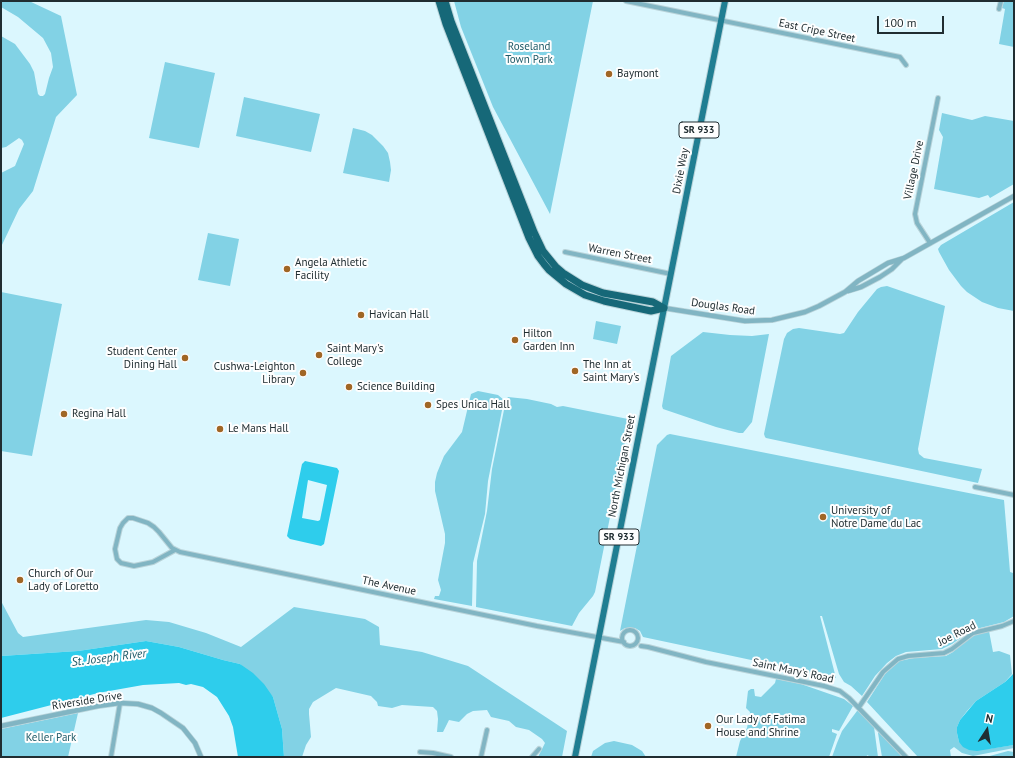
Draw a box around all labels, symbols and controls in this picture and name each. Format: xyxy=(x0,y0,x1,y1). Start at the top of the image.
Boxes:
scale bar xyxy=(879,8,946,34)
text: 100 m xyxy=(884,15,917,30)
street label: East Cripe Street xyxy=(777,16,857,46)
park label: Roseland Town Park xyxy=(505,40,553,66)
place label: Baymont xyxy=(617,67,659,81)
marker: Baymont xyxy=(604,69,614,79)
road number: SR 933 xyxy=(679,122,719,138)
street label: Village Drive xyxy=(901,139,927,201)
street label: Dixie Way xyxy=(670,147,692,195)
street label: Warren Street xyxy=(587,241,653,267)
place label: Angela Athletic Facility xyxy=(295,256,367,282)
marker: Angela Athletic Facility xyxy=(282,264,292,274)
street label: Douglas Road xyxy=(690,296,756,318)
place label: Havican Hall xyxy=(369,308,429,322)
marker: Havican Hall xyxy=(356,310,366,320)
place label: Hilton Garden Inn xyxy=(523,327,575,353)
marker: Hilton Garden Inn xyxy=(510,335,520,345)
place label: Saint Mary's College xyxy=(327,342,383,368)
place label: Student Center Dining Hall xyxy=(107,345,177,371)
marker: Saint Mary's College xyxy=(314,350,324,360)
marker: Student Center Dining Hall xyxy=(180,353,190,363)
place label: The Inn at Saint Mary's xyxy=(583,358,639,384)
place label: Cushwa-Leighton Library xyxy=(214,360,295,386)
marker: The Inn at Saint Mary's xyxy=(570,366,580,376)
marker: Cushwa-Leighton Library xyxy=(298,368,308,378)
place label: Science Building xyxy=(357,380,435,394)
marker: Science Building xyxy=(344,382,354,392)
place label: Spes Unica Hall xyxy=(436,398,510,412)
marker: Spes Unica Hall xyxy=(423,400,433,410)
place label: Regina Hall xyxy=(72,407,126,421)
marker: Regina Hall xyxy=(59,409,69,419)
street label: North Michigan Street xyxy=(606,414,638,518)
place label: Le Mans Hall xyxy=(228,422,289,436)
marker: Le Mans Hall xyxy=(215,424,225,434)
place label: University of Notre Dame du Lac xyxy=(831,504,921,530)
marker: University of Notre Dame du Lac xyxy=(818,512,828,522)
road number: SR 933 xyxy=(599,529,639,545)
place label: Church of Our Lady of Loretto xyxy=(28,567,99,593)
street label: The Avenue xyxy=(361,574,417,598)
marker: Church of Our Lady of Loretto xyxy=(15,575,25,585)
street label: Joe Road xyxy=(936,619,978,649)
water label: St. Joseph River xyxy=(71,646,147,670)
street label: Saint Mary's Road xyxy=(751,656,835,686)
street label: Riverside Drive xyxy=(51,689,123,713)
north arrow xyxy=(967,710,1007,750)
text: N xyxy=(984,711,994,726)
place label: Our Lady of Fatima House and Shrine xyxy=(716,713,805,739)
marker: Our Lady of Fatima House and Shrine xyxy=(703,721,713,731)
park label: Keller Park xyxy=(26,731,76,745)

